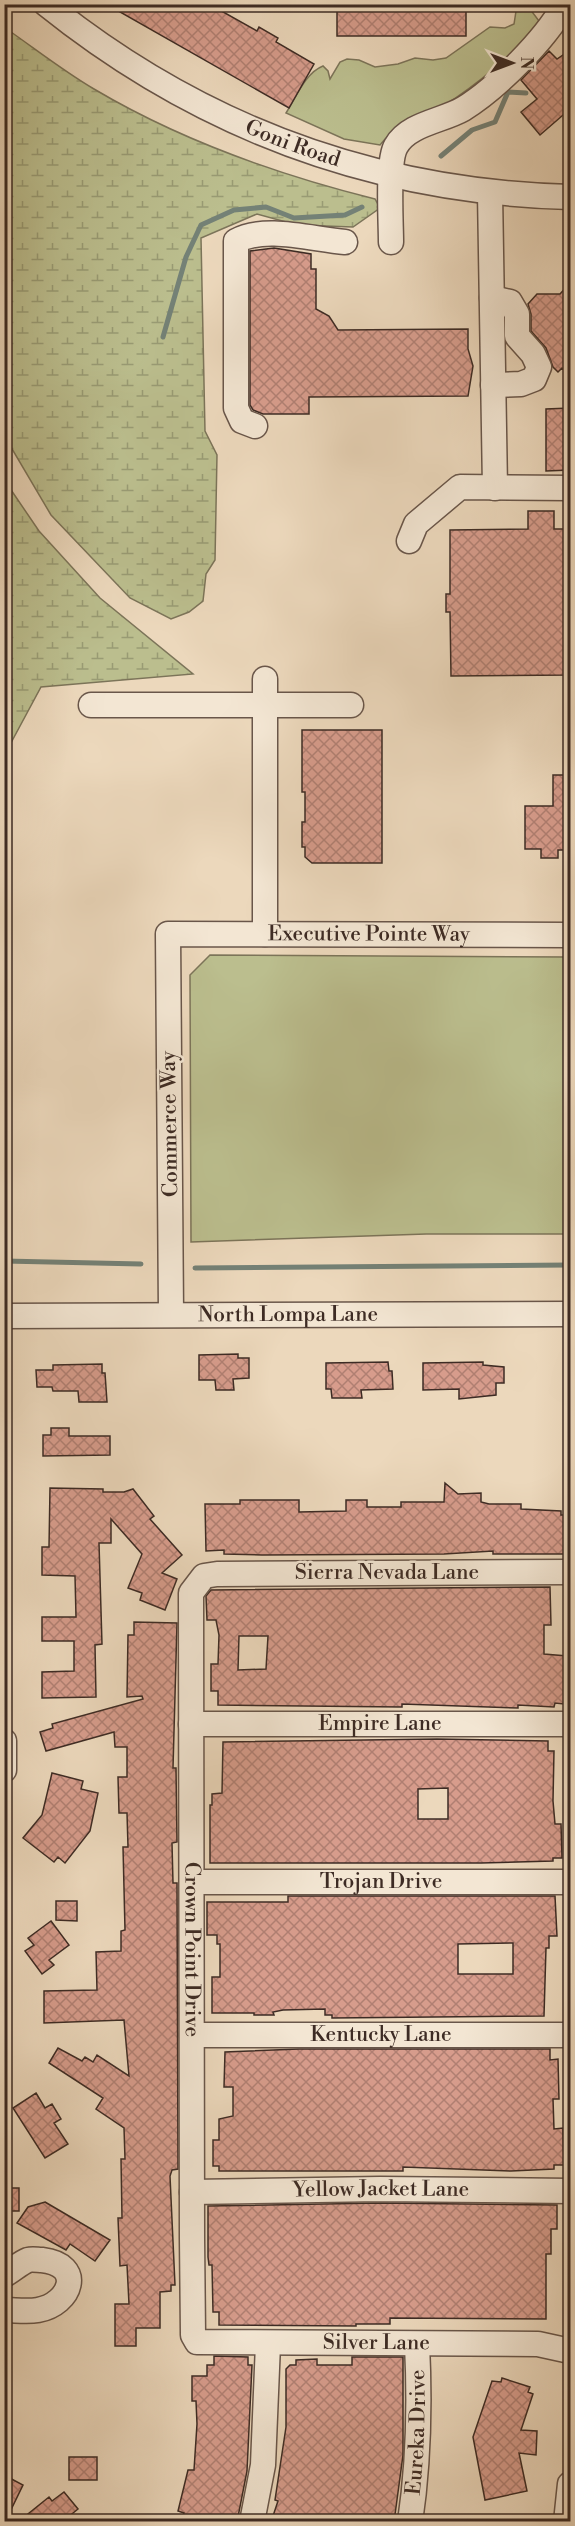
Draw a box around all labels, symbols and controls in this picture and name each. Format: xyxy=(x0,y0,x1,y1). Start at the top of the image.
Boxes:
north arrow xyxy=(482,33,542,93)
text: N xyxy=(516,57,536,70)
street label: Goni Road xyxy=(241,114,344,173)
street label: Executive Pointe Way xyxy=(268,921,471,948)
street label: Commerce Way xyxy=(156,1050,184,1197)
street label: North Lompa Lane xyxy=(198,1302,378,1328)
street label: Sierra Nevada Lane xyxy=(295,1560,479,1586)
street label: Empire Lane xyxy=(318,1711,442,1737)
street label: Crown Point Drive xyxy=(178,1862,205,2037)
street label: Trojan Drive xyxy=(320,1869,442,1895)
street label: Kentucky Lane xyxy=(310,2022,452,2048)
street label: Yellow Jacket Lane xyxy=(291,2176,469,2203)
street label: Silver Lane xyxy=(323,2330,430,2356)
street label: Eureka Drive xyxy=(401,2369,432,2497)

